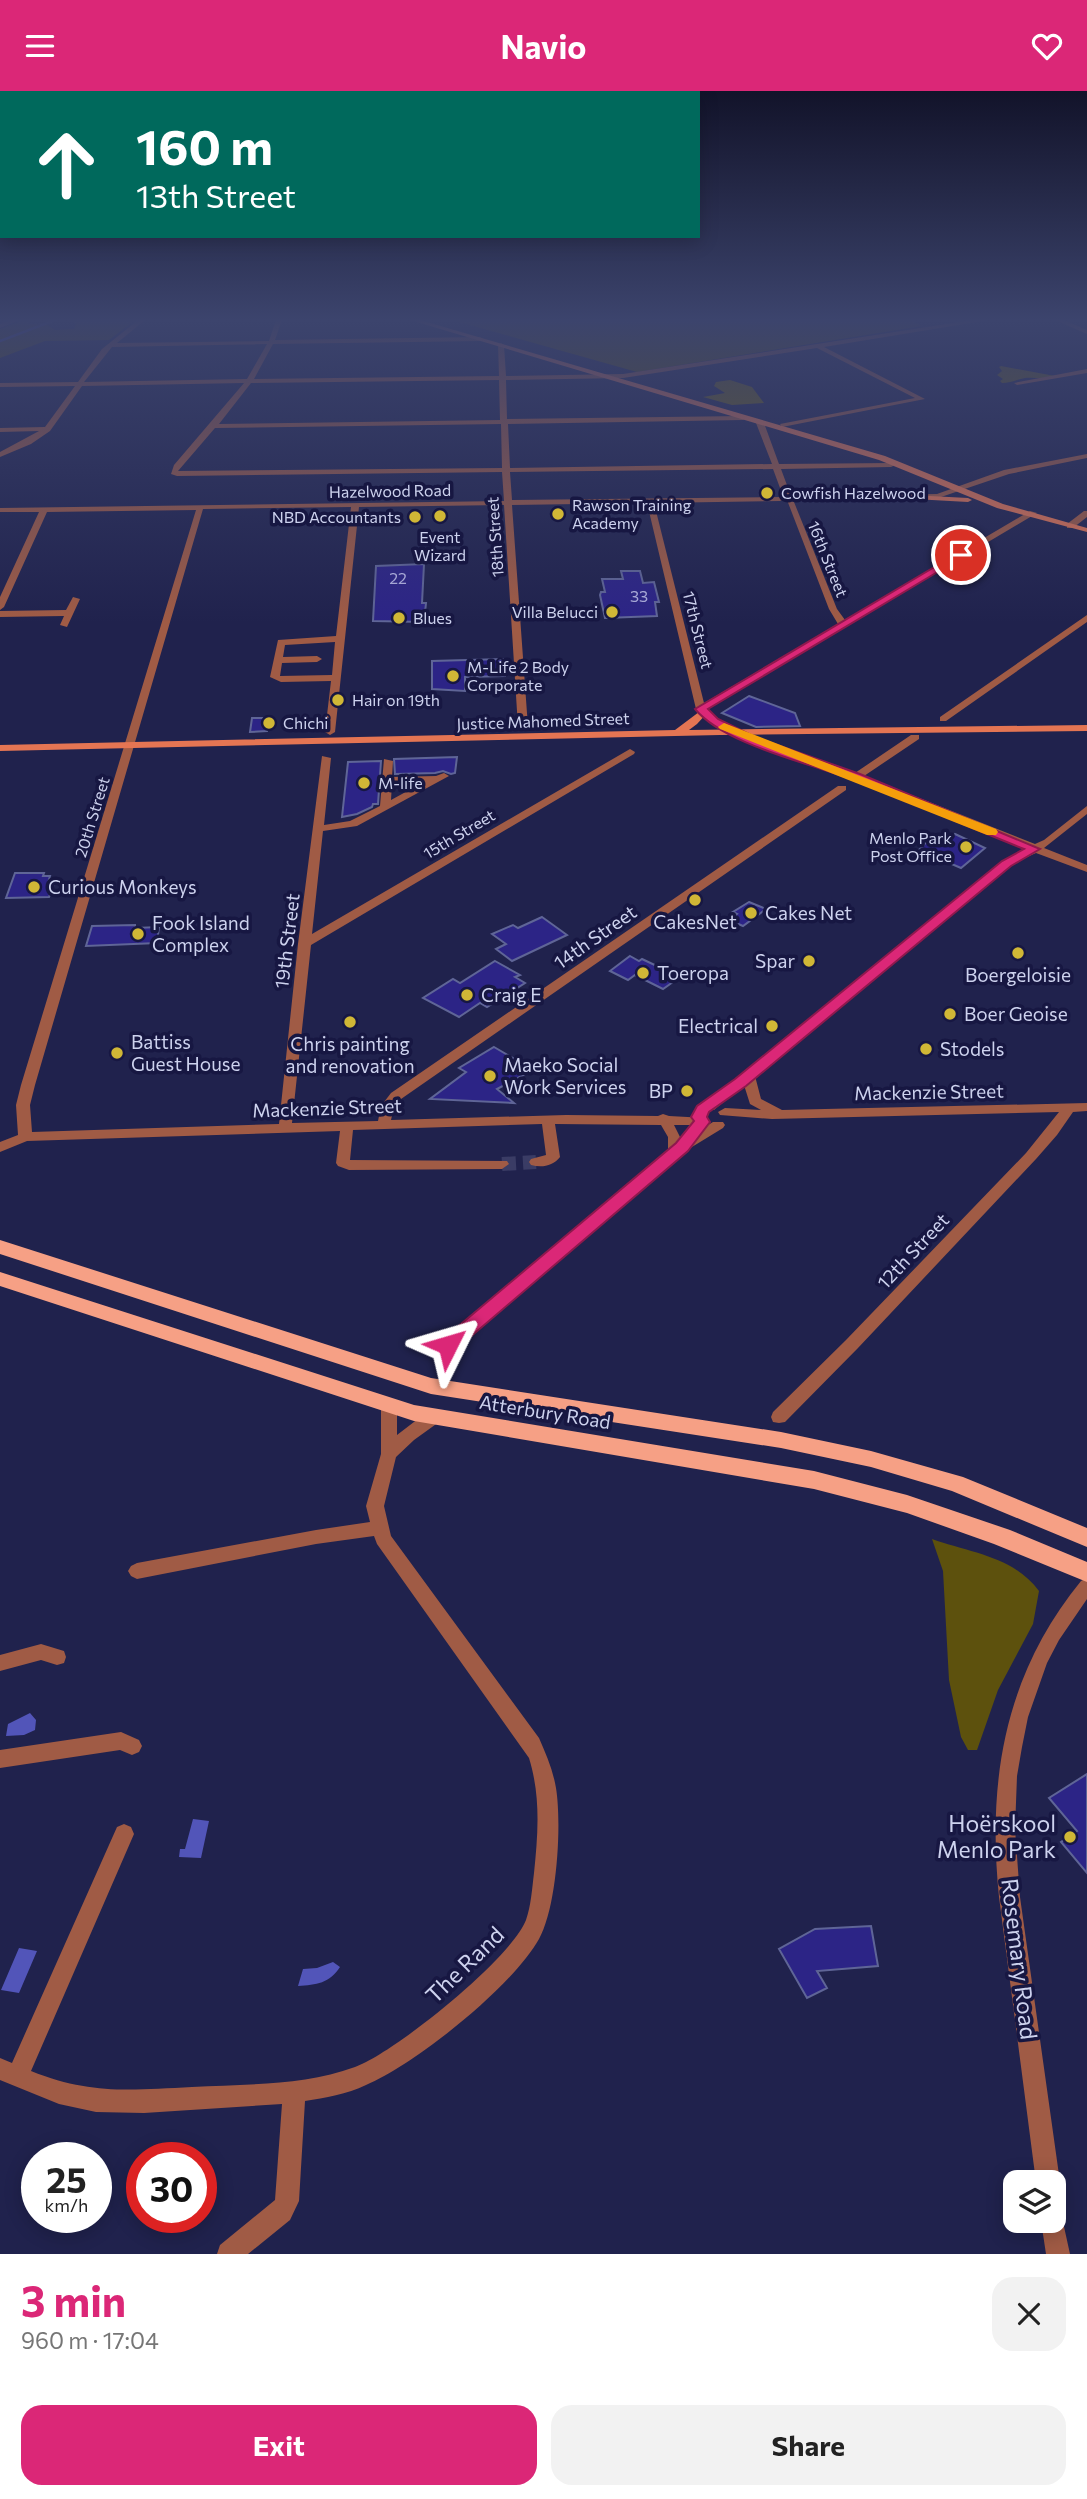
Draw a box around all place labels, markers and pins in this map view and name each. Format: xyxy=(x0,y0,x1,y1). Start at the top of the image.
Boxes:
place label: Cowfish Hazelwood xyxy=(781,483,926,502)
marker: Cowfish Hazelwood xyxy=(759,485,775,501)
place label: Rawson Training Academy xyxy=(572,495,692,532)
marker: Rawson Training Academy xyxy=(550,506,566,522)
place label: NBD Accountants xyxy=(272,507,401,526)
marker: Event Wizard xyxy=(432,508,448,524)
marker: NBD Accountants xyxy=(407,509,423,525)
pin xyxy=(931,525,991,585)
place label: Event Wizard xyxy=(414,527,466,564)
place label: Villa Belucci xyxy=(512,602,598,621)
marker: Villa Belucci xyxy=(604,604,620,620)
place label: Blues xyxy=(413,608,452,627)
marker: Blues xyxy=(391,610,407,626)
place label: M-Life 2 Body Corporate xyxy=(467,657,569,694)
marker: M-Life 2 Body Corporate xyxy=(445,668,461,684)
place label: Hair on 19th xyxy=(352,690,440,709)
marker: Hair on 19th xyxy=(330,692,346,708)
place label: Chichi xyxy=(283,713,328,732)
marker: Chichi xyxy=(261,715,277,731)
place label: M-life xyxy=(378,773,423,792)
marker: M-life xyxy=(356,775,372,791)
place label: Menlo Park Post Office xyxy=(869,828,952,865)
marker: Menlo Park Post Office xyxy=(958,839,974,855)
place label: Curious Monkeys xyxy=(48,875,197,898)
marker: Curious Monkeys xyxy=(26,879,42,895)
marker: CakesNet xyxy=(687,892,703,908)
place label: Cakes Net xyxy=(765,901,852,924)
marker: Cakes Net xyxy=(743,905,759,921)
place label: CakesNet xyxy=(653,910,737,933)
place label: Fook Island Complex xyxy=(152,911,250,956)
marker: Fook Island Complex xyxy=(130,926,146,942)
marker: Boergeloisie xyxy=(1010,945,1026,961)
place label: Spar xyxy=(755,949,795,972)
marker: Spar xyxy=(801,953,817,969)
place label: Toeropa xyxy=(657,961,729,984)
place label: Boergeloisie xyxy=(965,963,1071,986)
marker: Toeropa xyxy=(635,965,651,981)
place label: Craig E xyxy=(481,983,541,1006)
marker: Craig E xyxy=(459,987,475,1003)
place label: Boer Geoise xyxy=(964,1002,1068,1025)
marker: Boer Geoise xyxy=(942,1006,958,1022)
marker: Chris painting and renovation xyxy=(342,1014,358,1030)
place label: Electrical xyxy=(678,1014,758,1037)
marker: Electrical xyxy=(764,1018,780,1034)
place label: Battiss Guest House xyxy=(131,1030,240,1075)
place label: Chris painting and renovation xyxy=(285,1032,415,1077)
place label: Stodels xyxy=(940,1037,1004,1060)
marker: Stodels xyxy=(918,1041,934,1057)
marker: Battiss Guest House xyxy=(109,1045,125,1061)
place label: Maeko Social Work Services xyxy=(504,1053,626,1098)
marker: Maeko Social Work Services xyxy=(482,1068,498,1084)
place label: BP xyxy=(649,1079,673,1102)
marker: BP xyxy=(679,1083,695,1099)
place label: Hoërskool Menlo Park xyxy=(937,1809,1057,1863)
marker: Hoërskool Menlo Park xyxy=(1062,1829,1078,1845)

